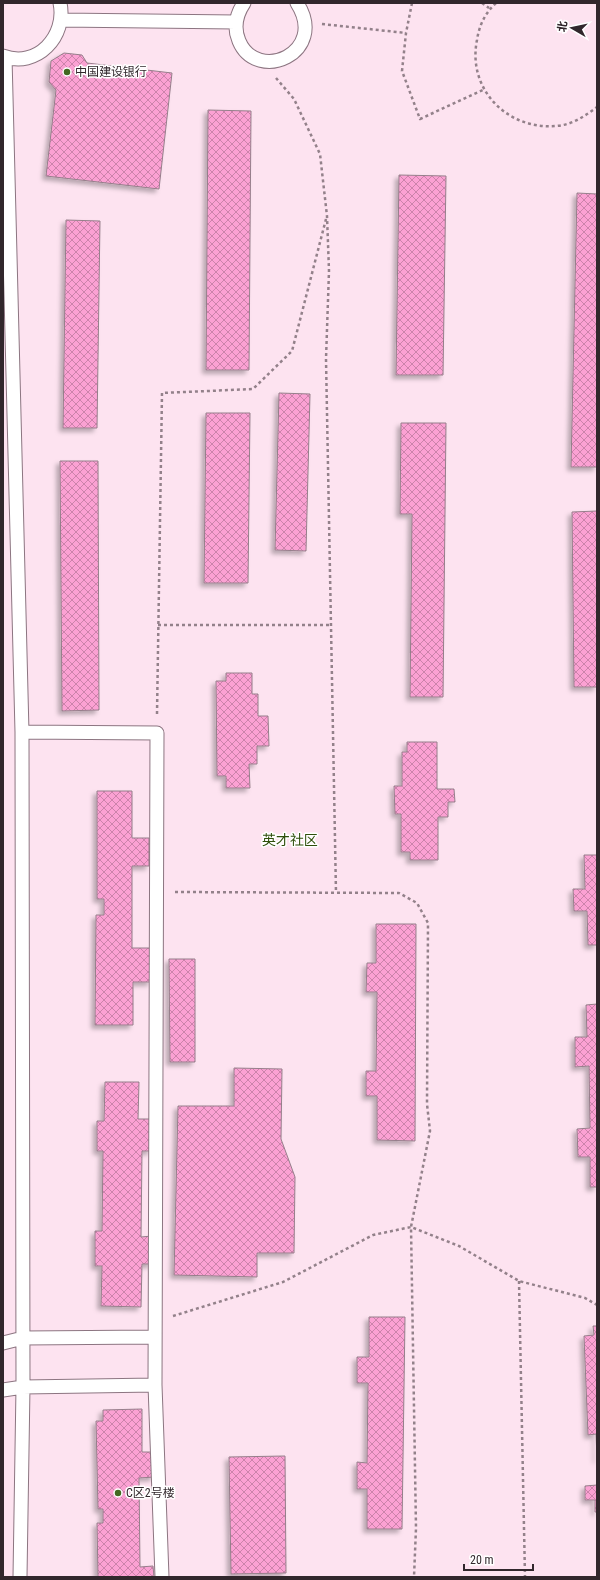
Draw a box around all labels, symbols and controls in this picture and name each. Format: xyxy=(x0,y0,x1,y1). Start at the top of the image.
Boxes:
north arrow xyxy=(552,8,592,48)
text: 北 xyxy=(555,20,570,33)
place label: 中国建设银行 xyxy=(75,65,147,79)
marker: 中国建设银行 xyxy=(62,67,72,77)
district label: 英才社区 xyxy=(262,832,318,848)
place label: C区2号楼 xyxy=(126,1486,175,1500)
marker: C区2号楼 xyxy=(113,1488,123,1498)
scale bar xyxy=(464,1546,533,1572)
text: 20 m xyxy=(470,1553,494,1567)

